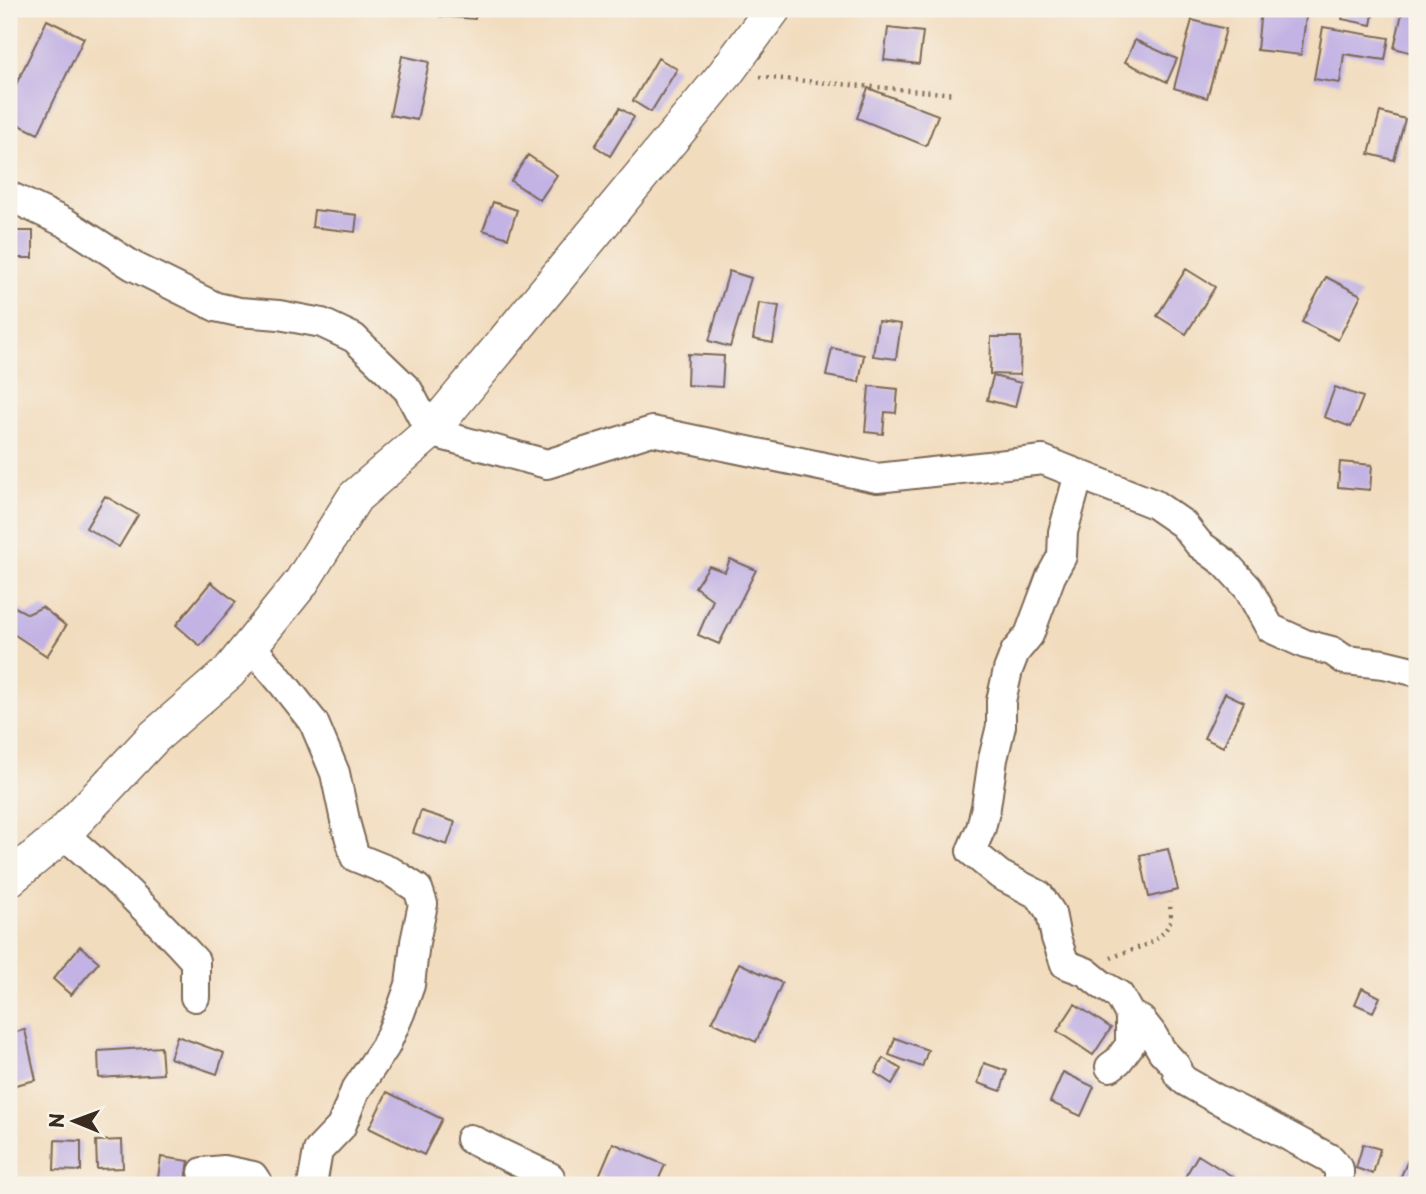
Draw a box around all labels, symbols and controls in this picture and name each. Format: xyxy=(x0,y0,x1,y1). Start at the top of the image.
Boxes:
north arrow xyxy=(38,1086,108,1156)
text: N xyxy=(42,1113,70,1128)

